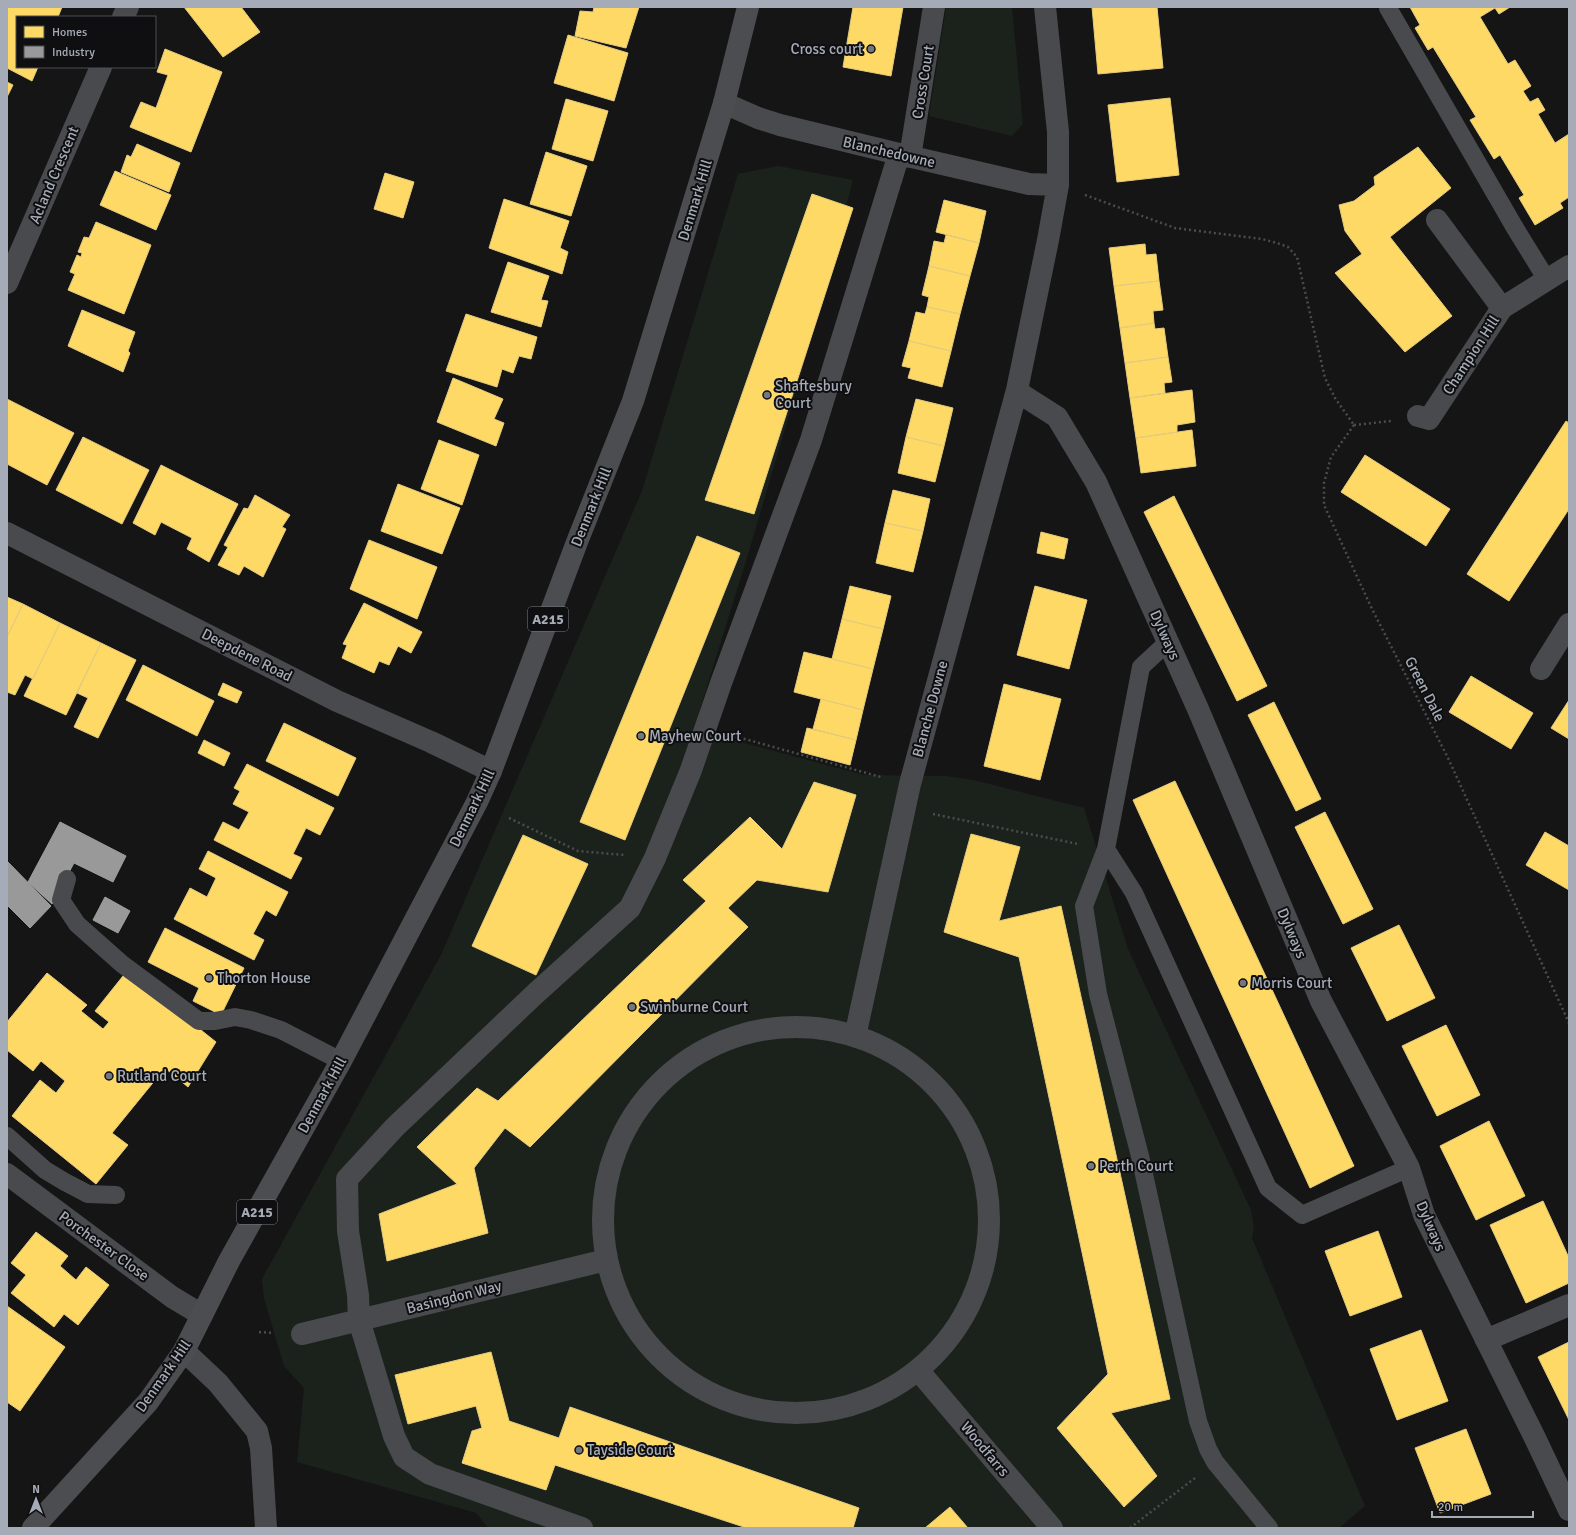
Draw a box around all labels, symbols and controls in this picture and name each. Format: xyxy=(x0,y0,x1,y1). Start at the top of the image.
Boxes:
legend xyxy=(16,16,156,68)
text: Homes xyxy=(52,25,87,40)
place label: Cross court xyxy=(790,40,863,58)
marker: Cross court xyxy=(866,44,876,54)
street label: Cross Court xyxy=(908,44,938,120)
text: Industry xyxy=(52,45,95,60)
street label: Acland Crescent xyxy=(25,124,83,226)
street label: Blanchedowne xyxy=(841,133,937,171)
street label: Denmark Hill xyxy=(674,157,716,243)
street label: Champion Hill xyxy=(1439,312,1503,398)
place label: Shaftesbury Court xyxy=(775,377,852,412)
marker: Shaftesbury Court xyxy=(762,390,772,400)
street label: Denmark Hill xyxy=(567,465,615,549)
road number: A215 xyxy=(528,607,568,631)
street label: Dylways xyxy=(1146,607,1184,663)
street label: Deepdene Road xyxy=(199,624,295,686)
street label: Green Dale xyxy=(1401,654,1449,724)
street label: Blanche Downe xyxy=(908,659,952,759)
place label: Mayhew Court xyxy=(649,727,741,745)
marker: Mayhew Court xyxy=(636,731,646,741)
street label: Denmark Hill xyxy=(445,766,499,850)
street label: Dylways xyxy=(1273,905,1311,961)
place label: Thorton House xyxy=(217,969,311,987)
marker: Thorton House xyxy=(204,973,214,983)
place label: Morris Court xyxy=(1251,974,1332,992)
marker: Morris Court xyxy=(1238,978,1248,988)
place label: Swinburne Court xyxy=(640,998,748,1016)
marker: Swinburne Court xyxy=(627,1002,637,1012)
street label: Denmark Hill xyxy=(294,1054,350,1136)
place label: Rutland Court xyxy=(117,1067,207,1085)
marker: Rutland Court xyxy=(104,1071,114,1081)
place label: Perth Court xyxy=(1099,1157,1173,1175)
marker: Perth Court xyxy=(1086,1161,1096,1171)
street label: Dylways xyxy=(1412,1198,1450,1254)
road number: A215 xyxy=(237,1200,277,1224)
street label: Porchester Close xyxy=(55,1207,153,1285)
street label: Basingdon Way xyxy=(405,1276,503,1318)
street label: Denmark Hill xyxy=(131,1336,195,1416)
street label: Woodfarrs xyxy=(957,1418,1013,1480)
place label: Tayside Court xyxy=(587,1441,673,1459)
marker: Tayside Court xyxy=(574,1445,584,1455)
north arrow xyxy=(16,1479,56,1519)
text: N xyxy=(32,1483,40,1496)
scale bar xyxy=(1432,1493,1533,1519)
text: 20 m xyxy=(1438,1500,1463,1515)

